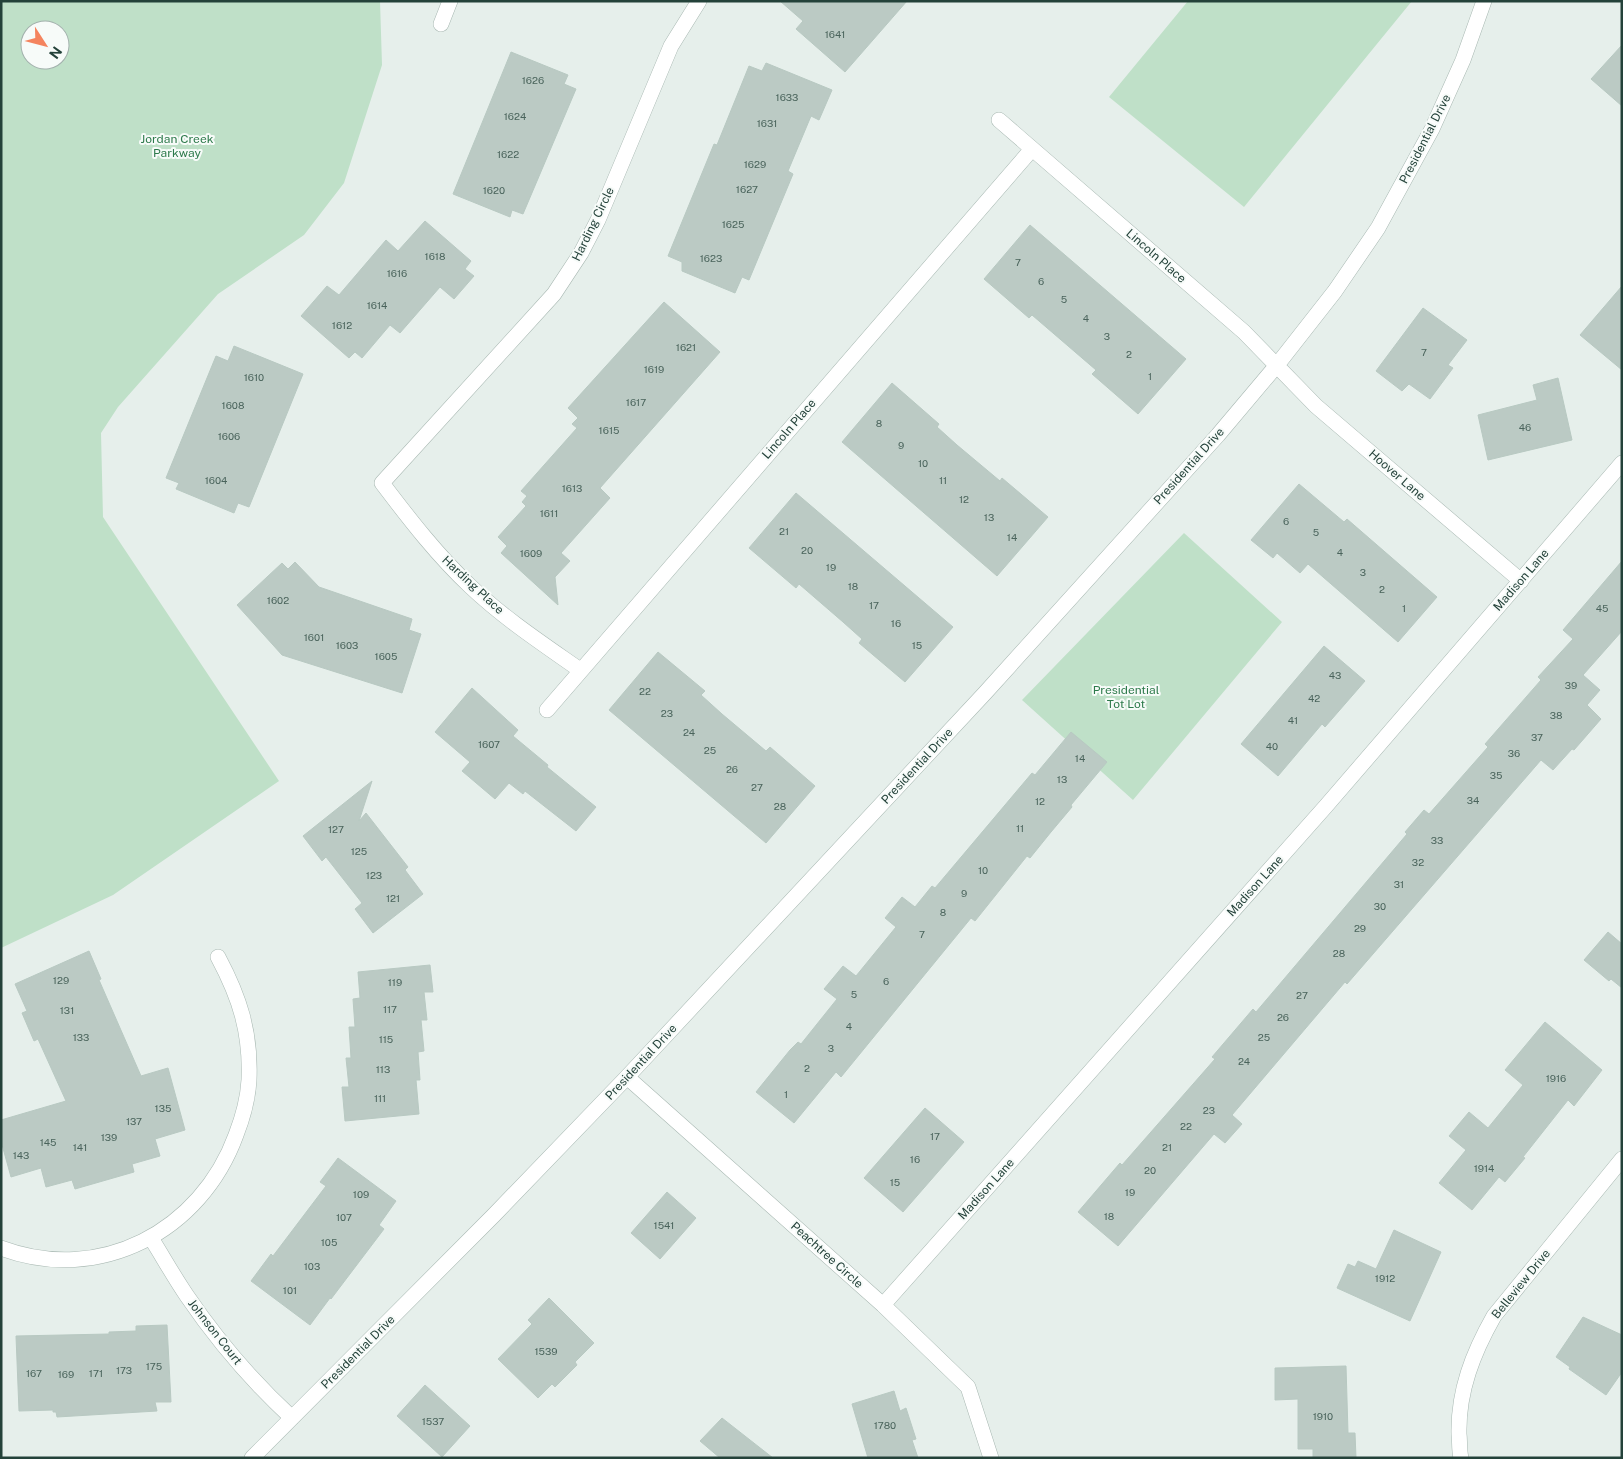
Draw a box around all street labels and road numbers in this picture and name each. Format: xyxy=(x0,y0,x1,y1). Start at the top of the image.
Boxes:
street label: Presidential Drive xyxy=(1396,92,1454,186)
street label: Harding Circle xyxy=(569,185,617,263)
street label: Lincoln Place xyxy=(1123,226,1189,286)
street label: Lincoln Place xyxy=(759,396,819,462)
street label: Presidential Drive xyxy=(1151,425,1227,507)
street label: Hoover Lane xyxy=(1366,447,1428,503)
street label: Madison Lane xyxy=(1490,546,1552,614)
street label: Harding Place xyxy=(439,553,507,617)
street label: Presidential Drive xyxy=(878,725,956,807)
street label: Madison Lane xyxy=(1224,852,1286,919)
street label: Presidential Drive xyxy=(602,1021,680,1103)
street label: Madison Lane xyxy=(955,1155,1017,1222)
street label: Peachtree Circle xyxy=(788,1219,866,1291)
street label: Belleview Drive xyxy=(1489,1246,1553,1321)
street label: Johnson Court xyxy=(185,1296,245,1368)
street label: Presidential Drive xyxy=(318,1312,398,1392)

